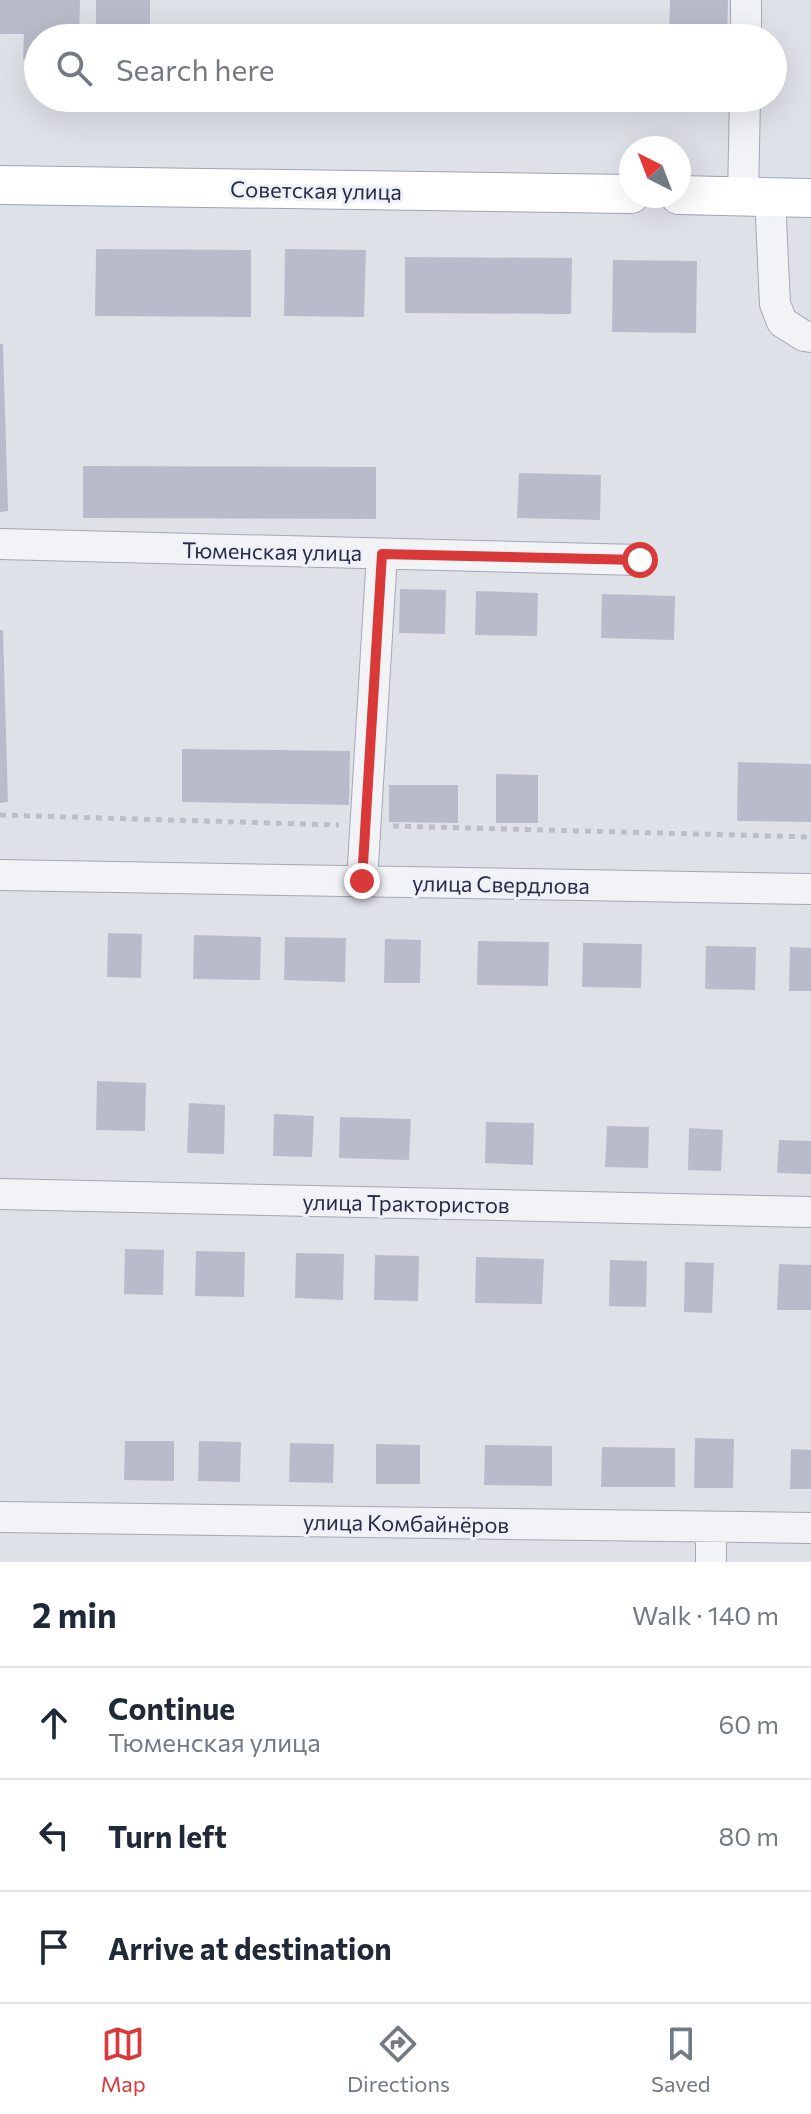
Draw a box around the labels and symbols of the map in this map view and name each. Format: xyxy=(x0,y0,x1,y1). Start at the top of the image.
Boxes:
north arrow xyxy=(619,136,691,208)
street label: Советская улица xyxy=(230,175,402,205)
street label: Тюменская улица xyxy=(182,536,362,566)
route start xyxy=(622,542,658,578)
route end xyxy=(344,863,380,899)
street label: улица Свердлова xyxy=(412,869,590,899)
street label: улица Трактористов xyxy=(302,1188,510,1218)
street label: улица Комбайнёров xyxy=(303,1508,509,1538)

